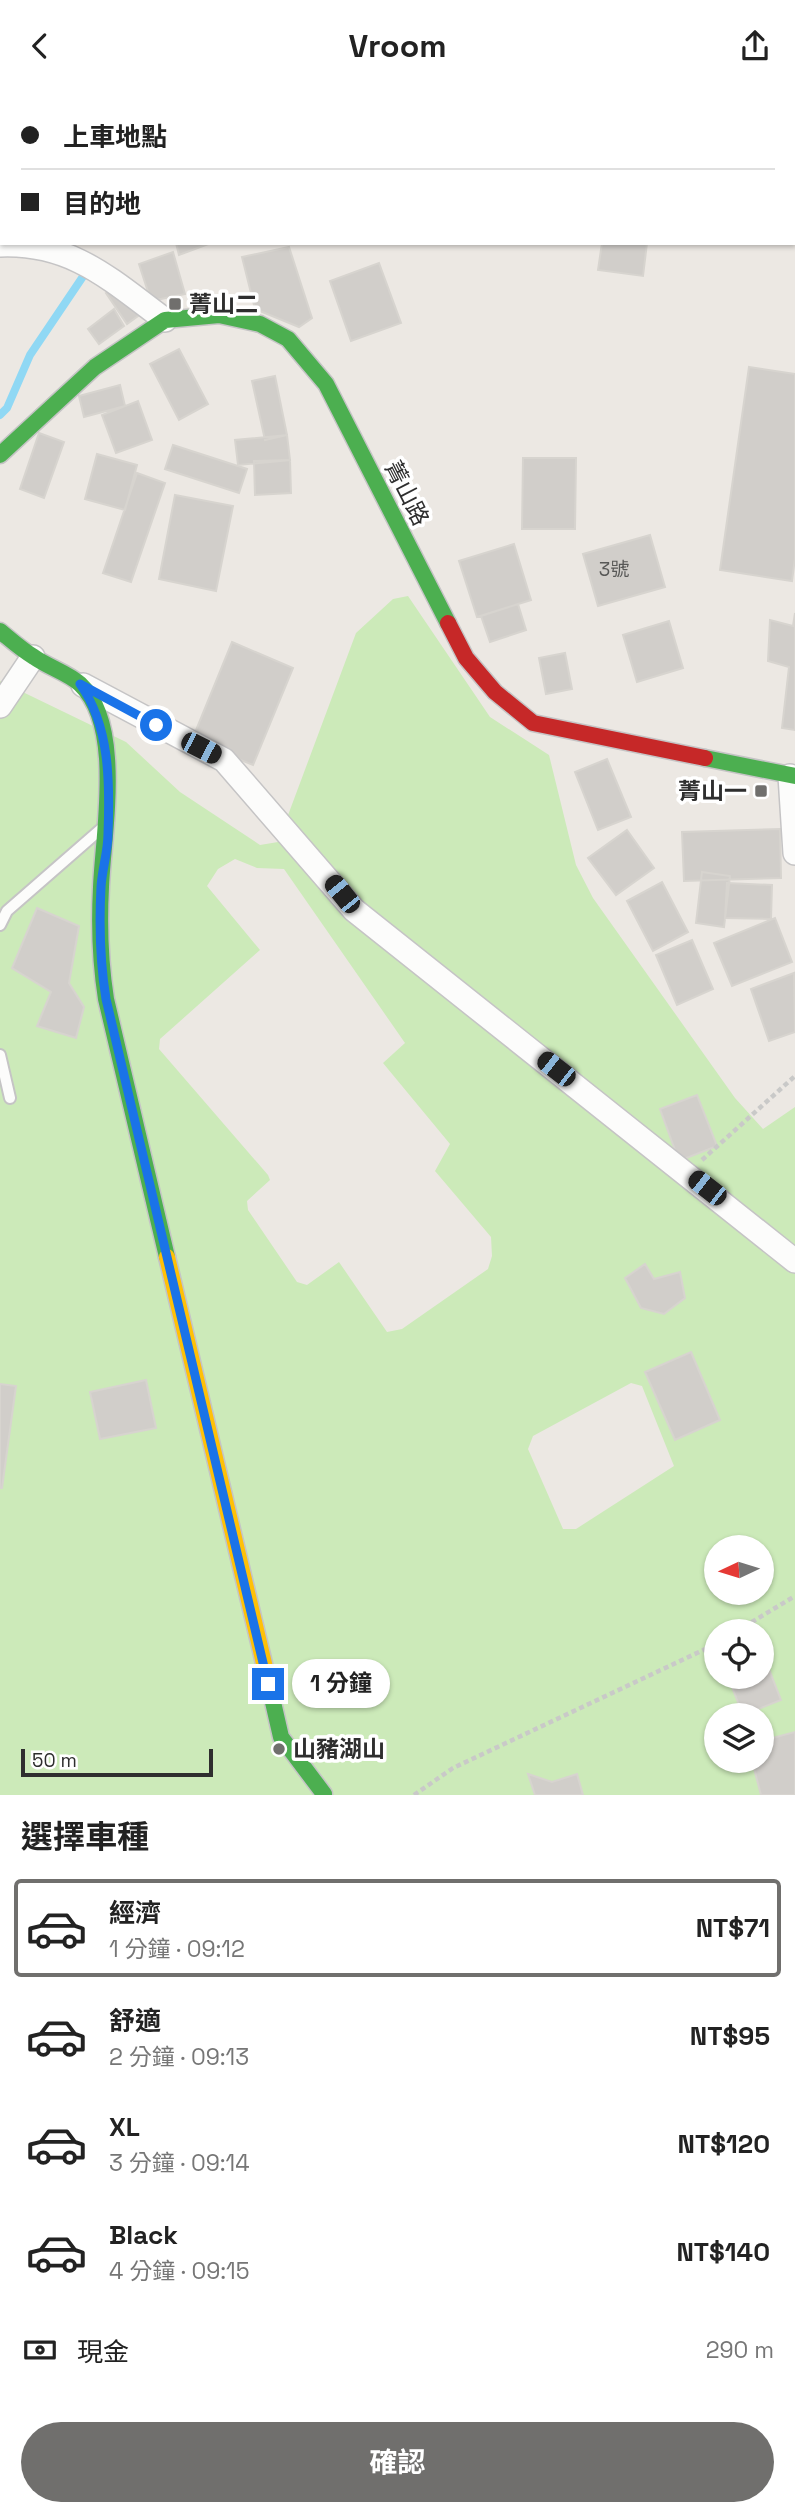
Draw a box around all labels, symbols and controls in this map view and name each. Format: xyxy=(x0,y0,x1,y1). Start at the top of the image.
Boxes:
text: Vroom xyxy=(348,26,447,66)
icon: back xyxy=(21,27,59,65)
icon: share xyxy=(736,27,774,65)
text: 上車地點 xyxy=(63,120,167,154)
text: 目的地 xyxy=(63,187,141,221)
place label: 菁山二 xyxy=(189,289,258,319)
marker: 菁山二 xyxy=(167,296,183,312)
street label: 菁山路 xyxy=(378,455,436,531)
house number: 3號 xyxy=(599,557,629,582)
route start xyxy=(140,709,172,741)
car xyxy=(178,729,225,767)
place label: 菁山一 xyxy=(678,776,747,806)
marker: 菁山一 xyxy=(753,783,769,799)
car xyxy=(321,871,364,917)
car xyxy=(533,1048,580,1090)
car xyxy=(684,1167,731,1209)
north arrow xyxy=(704,1535,774,1605)
map controls xyxy=(704,1535,774,1773)
button: locate xyxy=(704,1619,774,1689)
callout: 1 分鐘 xyxy=(292,1659,390,1709)
route end xyxy=(252,1668,284,1700)
text: 1 分鐘 xyxy=(310,1668,372,1698)
button: layers xyxy=(704,1703,774,1773)
place label: 山豬湖山 xyxy=(293,1734,385,1764)
marker: 山豬湖山 xyxy=(271,1741,287,1757)
scale bar xyxy=(21,1746,214,1778)
text: 50 m xyxy=(32,1748,77,1773)
text: 選擇車種 xyxy=(21,1817,149,1857)
text: 經濟 xyxy=(109,1896,161,1930)
icon: car xyxy=(25,1897,88,1960)
text: NT$71 xyxy=(696,1911,770,1945)
text: 1 分鐘 · 09:12 xyxy=(109,1934,245,1964)
text: 舒適 xyxy=(109,2004,161,2038)
icon: car xyxy=(25,2005,88,2068)
text: NT$95 xyxy=(690,2019,770,2053)
text: 2 分鐘 · 09:13 xyxy=(109,2042,249,2072)
text: XL xyxy=(109,2110,140,2144)
icon: car xyxy=(25,2113,88,2176)
text: NT$120 xyxy=(677,2127,770,2161)
text: 3 分鐘 · 09:14 xyxy=(109,2148,250,2178)
text: Black xyxy=(109,2218,178,2252)
icon: car xyxy=(25,2221,88,2284)
text: NT$140 xyxy=(676,2235,770,2269)
text: 4 分鐘 · 09:15 xyxy=(109,2256,249,2286)
icon: cash xyxy=(21,2331,59,2369)
text: 現金 xyxy=(77,2335,129,2369)
text: 290 m xyxy=(706,2335,774,2365)
button: 確認 xyxy=(21,2422,774,2502)

